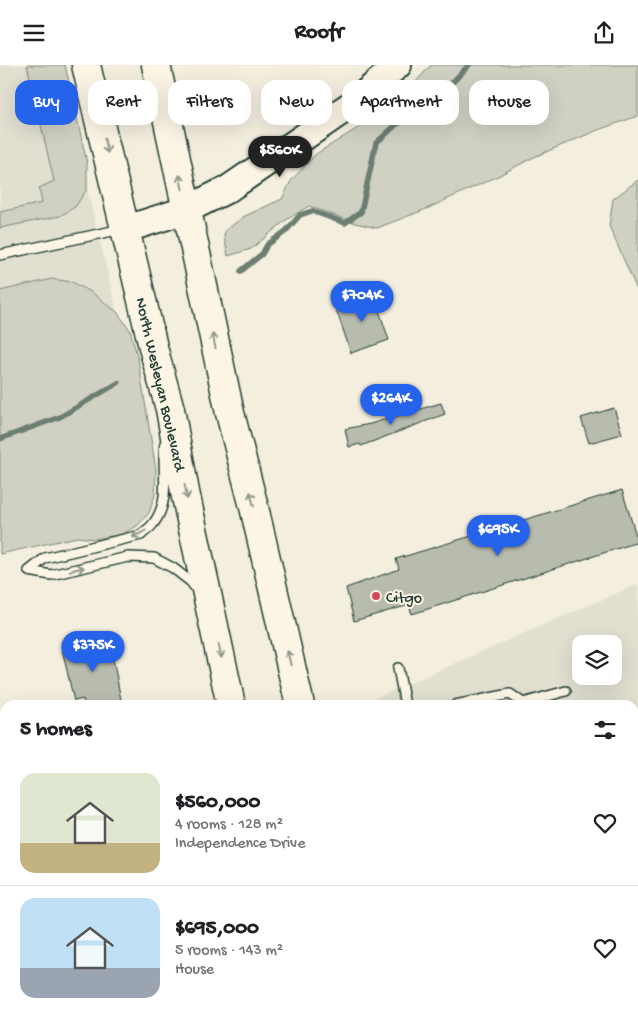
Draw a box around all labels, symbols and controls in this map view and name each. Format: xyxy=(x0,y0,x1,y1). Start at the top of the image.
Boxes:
icon: menu xyxy=(20,19,48,47)
icon: share xyxy=(590,19,618,47)
text: Roofr xyxy=(295,20,343,46)
chip: Buy xyxy=(15,80,78,125)
chip: Rent xyxy=(88,80,158,125)
chip: Filters xyxy=(168,80,251,125)
chip: New xyxy=(261,80,332,125)
chip: Apartment xyxy=(342,80,459,125)
chip: House xyxy=(469,80,549,125)
pin: $560K xyxy=(245,135,315,178)
one-way arrow xyxy=(102,138,111,154)
text: $560K xyxy=(259,142,301,161)
one-way arrow xyxy=(175,175,185,191)
pin: $704K xyxy=(327,281,397,323)
text: $704K xyxy=(342,287,382,306)
street label: North Wesleyan Boulevard xyxy=(129,296,188,475)
one-way arrow xyxy=(209,334,218,350)
pin: $264K xyxy=(356,383,426,426)
text: $264K xyxy=(371,390,411,409)
one-way arrow xyxy=(181,484,191,500)
one-way arrow xyxy=(247,492,256,508)
pin: $695K xyxy=(463,515,533,557)
text: $695K xyxy=(478,521,518,540)
one-way arrow xyxy=(131,529,146,539)
one-way arrow xyxy=(68,564,84,573)
marker: Citgo xyxy=(370,590,382,602)
place label: Citgo xyxy=(386,590,422,609)
pin: $375K xyxy=(58,631,128,673)
map controls xyxy=(572,635,622,685)
button: layers xyxy=(572,635,622,685)
text: $375K xyxy=(72,637,114,656)
one-way arrow xyxy=(216,643,225,659)
one-way arrow xyxy=(284,650,293,666)
icon: filters xyxy=(591,716,619,744)
text: 5 homes xyxy=(20,718,92,743)
text: $560,000 xyxy=(175,791,260,816)
icon: home xyxy=(60,793,120,853)
icon: heart xyxy=(591,809,619,837)
text: 4 rooms · 128 m² xyxy=(175,816,283,835)
text: Independence Drive xyxy=(175,835,305,854)
text: $695,000 xyxy=(175,917,259,942)
icon: home xyxy=(60,918,120,978)
icon: heart xyxy=(591,934,619,962)
text: 5 rooms · 143 m² xyxy=(175,942,283,961)
text: House xyxy=(175,961,214,980)

